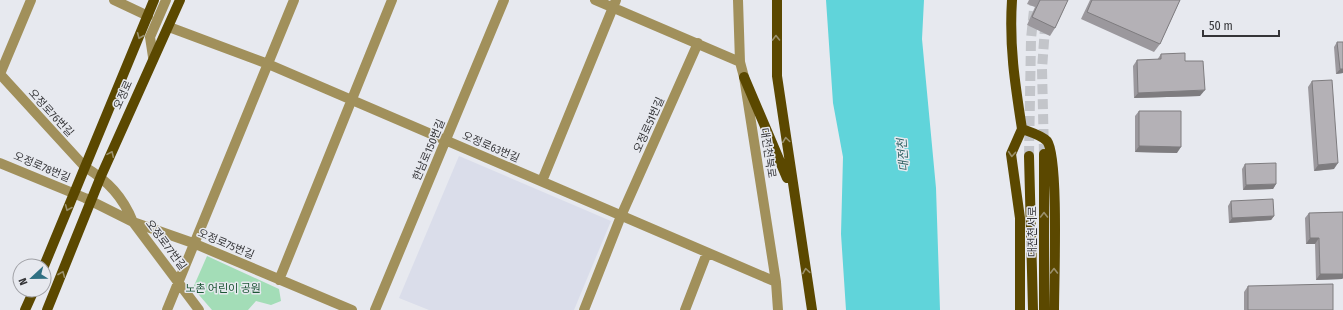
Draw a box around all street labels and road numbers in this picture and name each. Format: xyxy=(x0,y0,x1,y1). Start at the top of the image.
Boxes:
street label: 오정로 xyxy=(111,78,135,112)
street label: 오정로76번길 xyxy=(26,87,76,139)
street label: 오정로51번길 xyxy=(631,95,667,155)
street label: 한남로150번길 xyxy=(410,117,448,183)
street label: 대전천북로 xyxy=(758,127,778,179)
street label: 오정로63번길 xyxy=(460,129,522,165)
street label: 오정로78번길 xyxy=(12,149,72,185)
street label: 대전천서로 xyxy=(1026,207,1039,257)
street label: 오정로77번길 xyxy=(143,217,189,273)
street label: 오정로75번길 xyxy=(196,226,256,262)

